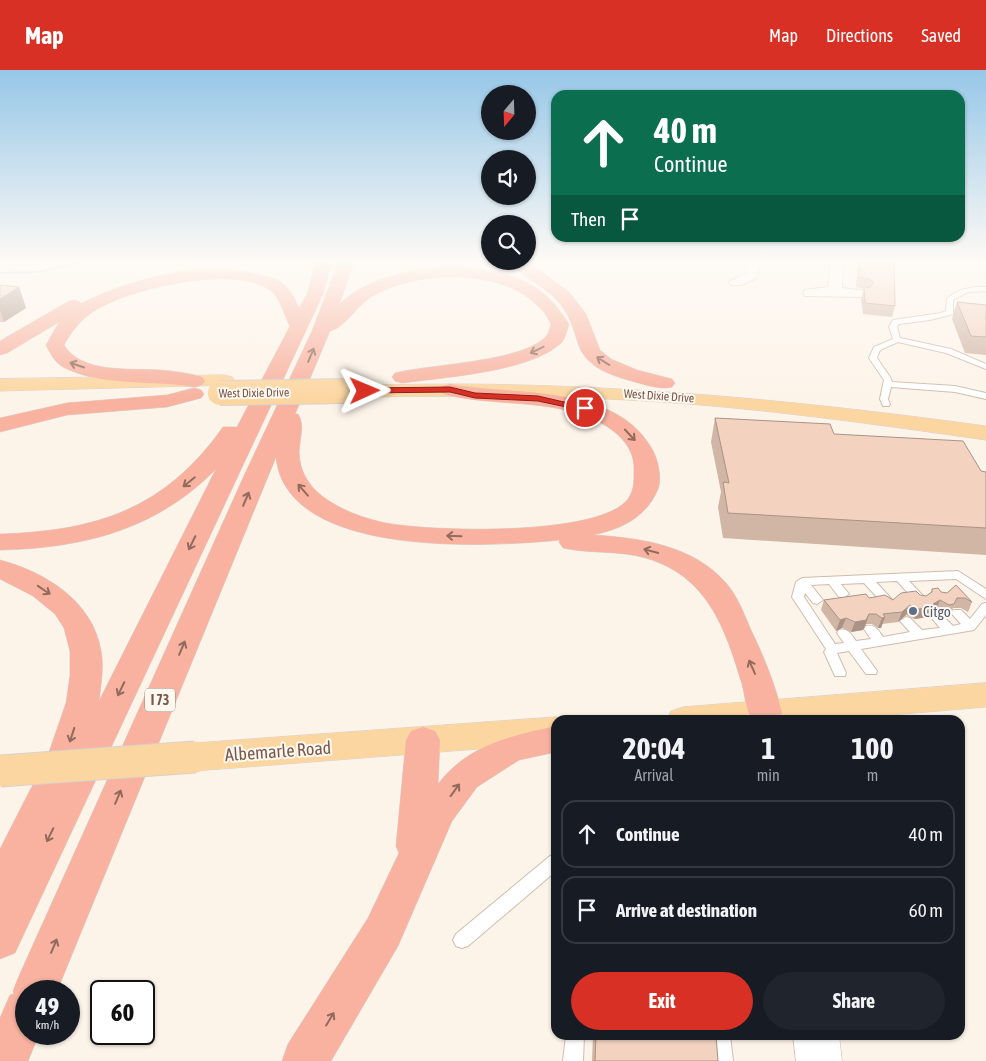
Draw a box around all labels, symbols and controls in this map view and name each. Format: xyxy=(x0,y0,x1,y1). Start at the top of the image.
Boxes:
text: Map xyxy=(25,22,64,49)
text: Map xyxy=(769,25,798,46)
text: Directions xyxy=(826,25,893,46)
text: Saved xyxy=(921,25,961,46)
north arrow xyxy=(481,85,536,140)
map controls xyxy=(481,85,536,270)
icon: ahead xyxy=(571,110,636,175)
text: 40 m xyxy=(654,110,717,150)
button: sound xyxy=(481,150,536,205)
text: Continue xyxy=(654,151,728,177)
icon: arrive xyxy=(616,205,644,233)
text: Then xyxy=(571,208,606,230)
button: search xyxy=(481,215,536,270)
one-way arrow xyxy=(530,346,545,355)
one-way arrow xyxy=(307,348,317,363)
one-way arrow xyxy=(596,356,610,366)
one-way arrow xyxy=(70,360,86,369)
position arrow xyxy=(338,364,390,416)
street label: West Dixie Drive xyxy=(219,385,289,401)
pin xyxy=(564,387,606,429)
street label: West Dixie Drive xyxy=(623,387,695,405)
icon: arrive xyxy=(571,394,599,422)
one-way arrow xyxy=(624,429,636,442)
one-way arrow xyxy=(182,477,195,488)
one-way arrow xyxy=(297,484,308,497)
one-way arrow xyxy=(243,491,252,506)
one-way arrow xyxy=(446,532,462,541)
one-way arrow xyxy=(187,535,196,550)
one-way arrow xyxy=(643,545,659,555)
one-way arrow xyxy=(37,585,51,595)
place label: Citgo xyxy=(923,603,951,620)
marker: Citgo xyxy=(907,605,919,617)
one-way arrow xyxy=(178,641,188,656)
one-way arrow xyxy=(747,660,757,675)
one-way arrow xyxy=(116,681,125,696)
road number: I 73 xyxy=(145,688,175,712)
one-way arrow xyxy=(67,727,76,743)
text: 20:04 xyxy=(622,731,685,765)
text: 1 xyxy=(761,731,775,765)
text: 100 xyxy=(851,731,894,765)
street label: Albemarle Road xyxy=(224,737,332,765)
text: Arrival xyxy=(634,766,673,784)
text: min xyxy=(757,766,780,784)
text: m xyxy=(867,766,878,784)
one-way arrow xyxy=(449,784,460,797)
one-way arrow xyxy=(114,790,124,805)
icon: ahead xyxy=(573,820,601,848)
text: Continue xyxy=(616,823,680,845)
text: 40 m xyxy=(909,823,943,845)
one-way arrow xyxy=(45,827,54,842)
icon: arrive xyxy=(573,896,601,924)
text: Arrive at destination xyxy=(616,899,757,921)
text: 60 m xyxy=(909,899,943,921)
one-way arrow xyxy=(50,939,60,954)
button: Exit xyxy=(571,972,753,1030)
button: Share xyxy=(763,972,945,1030)
speed limit sign: 60 xyxy=(90,980,155,1045)
text: 49 xyxy=(36,992,59,1020)
one-way arrow xyxy=(326,1013,336,1027)
text: km/h xyxy=(36,1018,59,1032)

